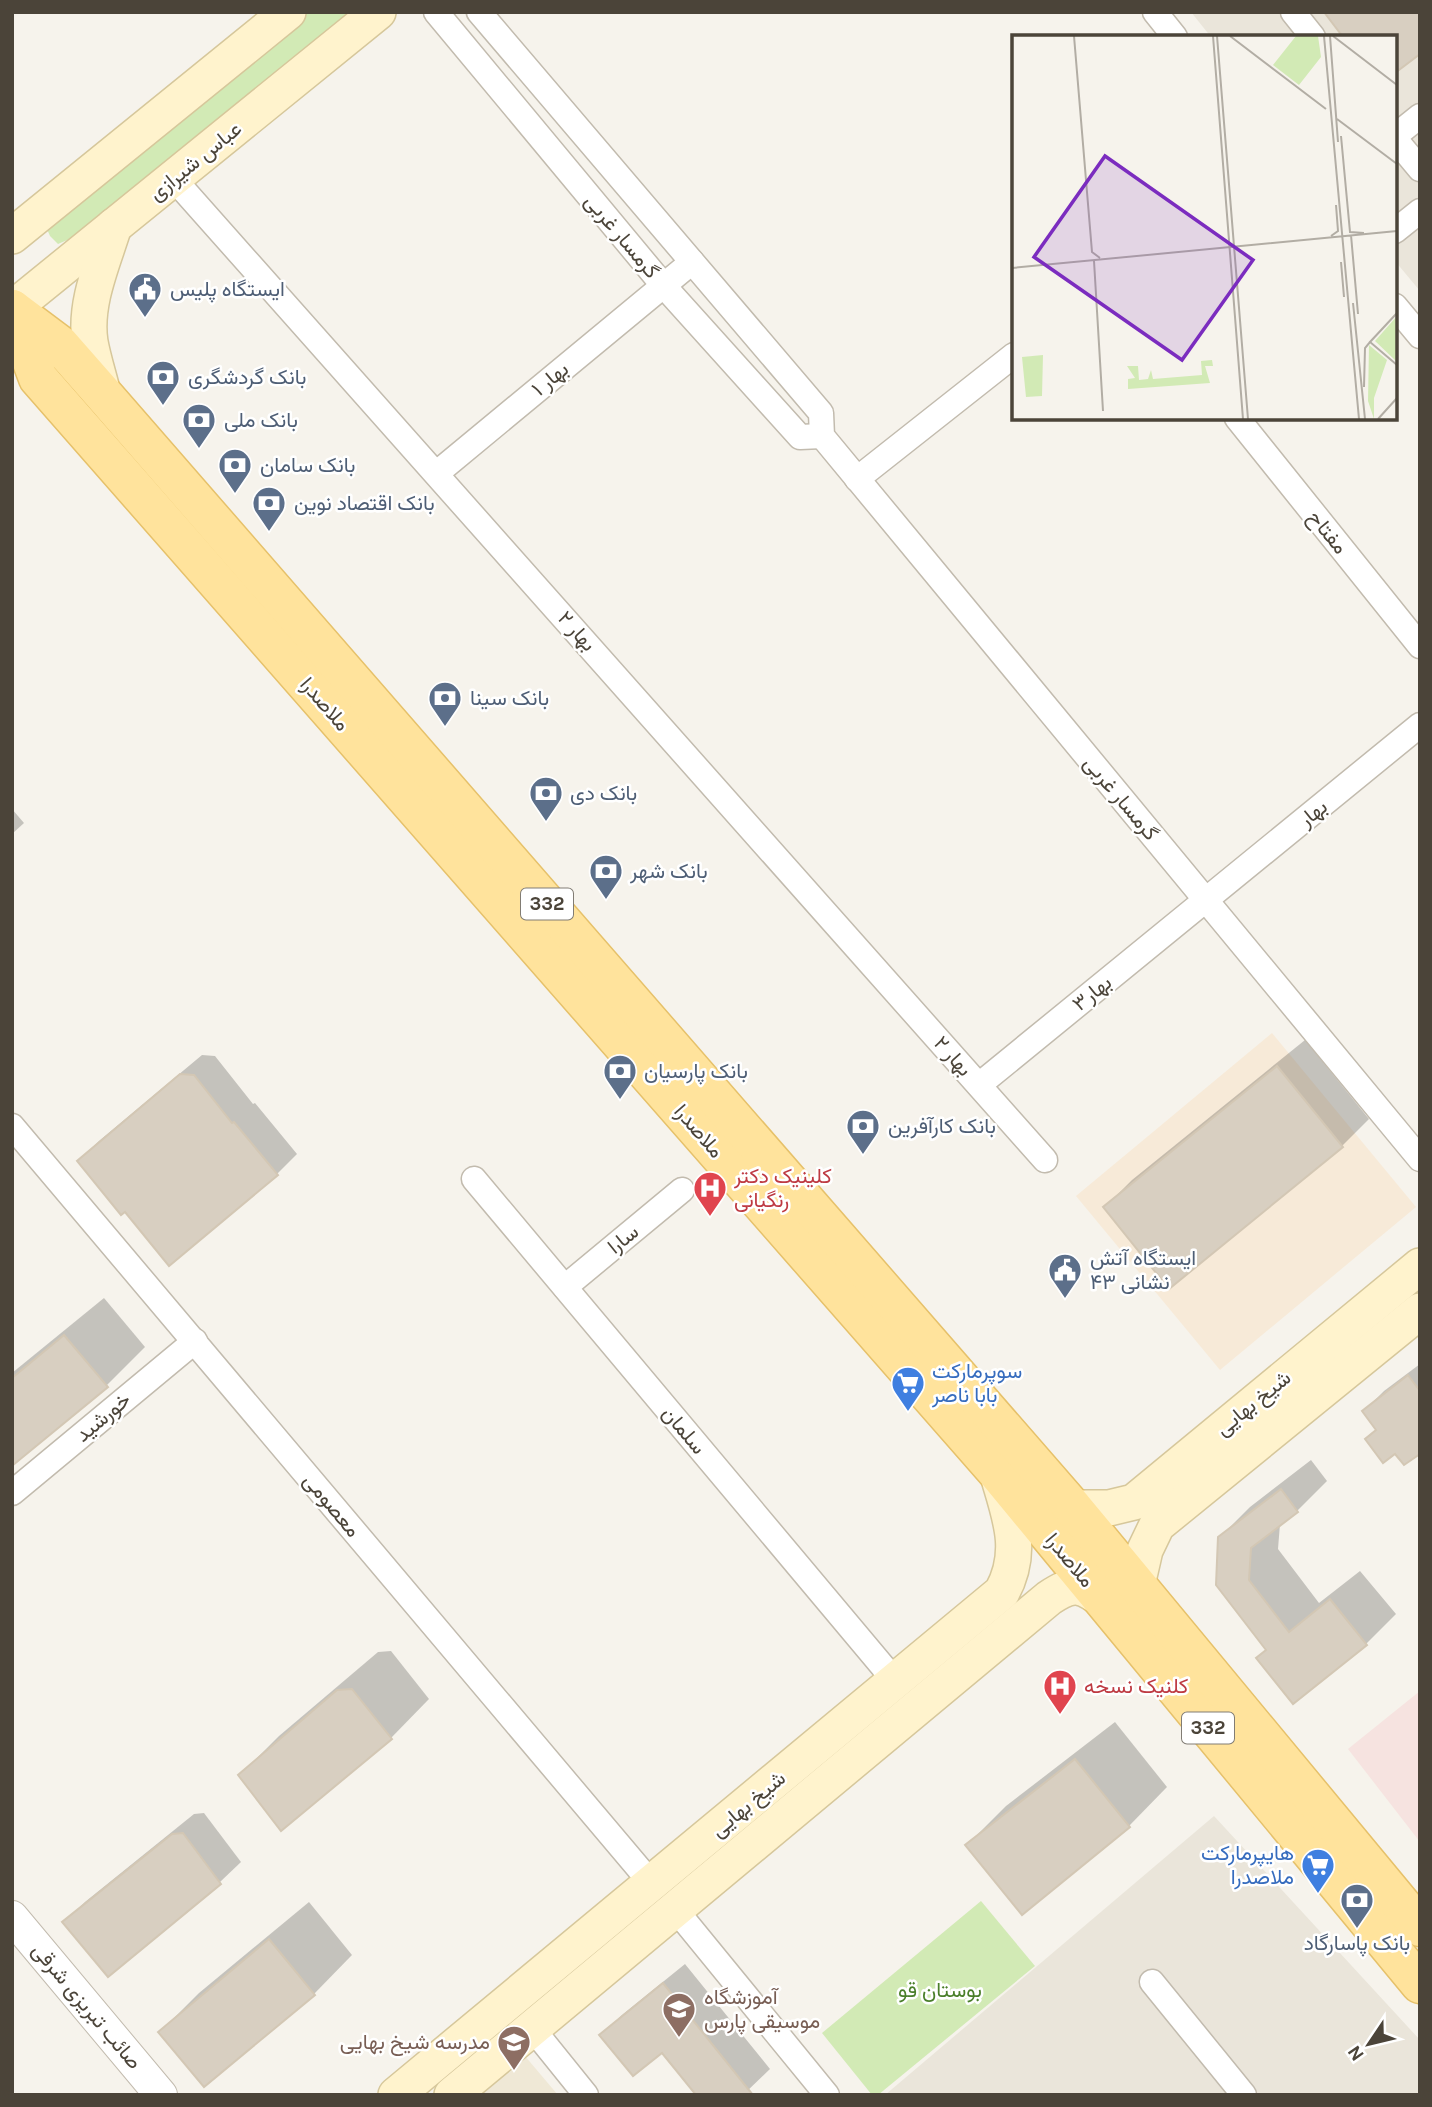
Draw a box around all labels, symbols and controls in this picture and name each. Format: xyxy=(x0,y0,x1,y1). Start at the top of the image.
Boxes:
inset map xyxy=(1012,35,1397,420)
street label: عباس شیرازی xyxy=(144,116,247,206)
street label: گرمسار غربی xyxy=(579,189,664,284)
public building icon: ایستگاه پلیس xyxy=(126,270,164,319)
place label: ایستگاه پلیس xyxy=(170,277,285,303)
street label: بهار ۱ xyxy=(527,357,574,402)
bank icon: بانک گردشگری xyxy=(144,358,182,407)
place label: بانک گردشگری xyxy=(188,365,307,390)
bank icon: بانک ملی xyxy=(180,401,218,450)
place label: بانک ملی xyxy=(224,408,298,432)
bank icon: بانک سامان xyxy=(216,446,254,495)
place label: بانک سامان xyxy=(260,453,355,477)
bank icon: بانک اقتصاد نوین xyxy=(250,484,288,533)
place label: بانک اقتصاد نوین xyxy=(294,491,435,516)
street label: مفتاح xyxy=(1302,505,1353,560)
street label: بهار ۲ xyxy=(552,606,601,657)
street label: ملاصدرا xyxy=(294,672,355,736)
bank icon: بانک سینا xyxy=(426,679,464,728)
place label: بانک سینا xyxy=(470,686,549,710)
street label: گرمسار غربی xyxy=(1078,751,1163,846)
bank icon: بانک دی xyxy=(527,774,565,823)
place label: بانک دی xyxy=(570,781,637,805)
street label: بهار xyxy=(1293,794,1333,833)
bank icon: بانک شهر xyxy=(587,852,625,901)
place label: بانک شهر xyxy=(629,859,708,884)
road number: 332 xyxy=(521,888,573,920)
street label: بهار۳ xyxy=(1068,970,1117,1017)
street label: بهار ۲ xyxy=(928,1031,977,1082)
bank icon: بانک پارسیان xyxy=(601,1052,639,1101)
place label: بانک پارسیان xyxy=(644,1059,748,1085)
street label: ملاصدرا xyxy=(668,1099,729,1163)
bank icon: بانک کارآفرین xyxy=(844,1107,882,1156)
place label: بانک کارآفرین xyxy=(888,1114,996,1139)
place label: کلینیک دکتر رنگیانی xyxy=(733,1164,832,1213)
hospital icon: کلینیک دکتر رنگیانی xyxy=(691,1169,729,1218)
street label: سارا xyxy=(603,1219,644,1259)
place label: ایستگاه آتش نشانی ۴۳ xyxy=(1090,1246,1196,1294)
public building icon: ایستگاه آتش نشانی ۴۳ xyxy=(1046,1251,1084,1300)
place label: سوپرمارکت بابا ناصر xyxy=(931,1359,1022,1408)
supermarket icon: سوپرمارکت بابا ناصر xyxy=(889,1364,927,1413)
street label: شیخ بهایی xyxy=(1210,1365,1297,1442)
street label: خورشید xyxy=(71,1387,136,1448)
street label: سلمان xyxy=(657,1401,711,1459)
street label: معصومی xyxy=(298,1468,366,1542)
street label: ملاصدرا xyxy=(1040,1528,1100,1593)
hospital icon: کلنیک نسخه xyxy=(1041,1667,1079,1716)
place label: کلنیک نسخه xyxy=(1084,1674,1188,1698)
road number: 332 xyxy=(1182,1712,1234,1744)
street label: شیخ بهایی xyxy=(706,1766,791,1844)
place label: هایپرمارکت ملاصدرا xyxy=(1201,1841,1294,1890)
supermarket icon: هایپرمارکت ملاصدرا xyxy=(1299,1846,1337,1895)
bank icon: بانک پاسارگاد xyxy=(1338,1881,1376,1930)
place label: بانک پاسارگاد xyxy=(1304,1931,1410,1957)
street label: صائب تبریزی شرقی xyxy=(26,1938,147,2075)
park label: بوستان قو xyxy=(898,1978,982,2003)
place label: آموزشگاه موسیقی پارس xyxy=(704,1985,820,2035)
school or university icon: آموزشگاه موسیقی پارس xyxy=(660,1990,698,2039)
north arrow xyxy=(1334,2009,1404,2079)
school or university icon: مدرسه شیخ بهایی xyxy=(495,2023,533,2072)
place label: مدرسه شیخ بهایی xyxy=(340,2030,490,2056)
text: N xyxy=(1343,2041,1369,2065)

